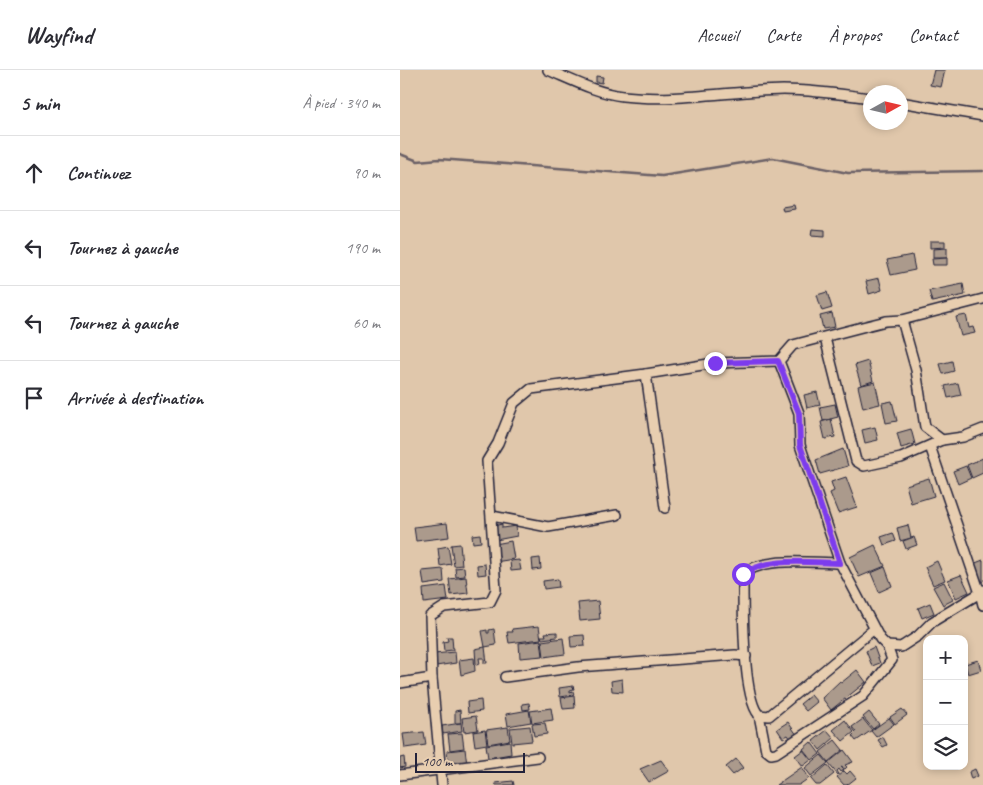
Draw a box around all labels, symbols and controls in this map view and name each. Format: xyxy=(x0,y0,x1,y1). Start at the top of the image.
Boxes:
text: Wayfind xyxy=(25,20,92,50)
text: Accueil xyxy=(698,24,738,46)
text: Carte xyxy=(766,24,801,46)
text: À propos xyxy=(829,24,881,46)
text: Contact xyxy=(909,24,958,46)
north arrow xyxy=(863,85,908,130)
text: 5 min xyxy=(20,90,60,116)
text: À pied · 340 m xyxy=(302,93,380,113)
icon: ahead xyxy=(20,159,48,187)
text: Continuez xyxy=(67,161,130,185)
text: 90 m xyxy=(353,163,380,183)
icon: left xyxy=(20,234,48,262)
text: Tournez à gauche xyxy=(67,236,178,260)
text: 190 m xyxy=(346,238,380,258)
icon: left xyxy=(20,309,48,337)
text: Tournez à gauche xyxy=(67,311,178,335)
text: 60 m xyxy=(353,313,380,333)
route end xyxy=(704,352,727,375)
icon: arrive xyxy=(20,384,48,412)
text: Arrivée à destination xyxy=(67,386,203,410)
route start xyxy=(732,563,755,586)
map controls xyxy=(923,635,968,770)
button: + xyxy=(923,635,968,680)
button: − xyxy=(923,680,968,725)
button: layers xyxy=(923,725,968,770)
scale bar xyxy=(415,750,525,773)
text: 100 m xyxy=(422,753,452,770)

